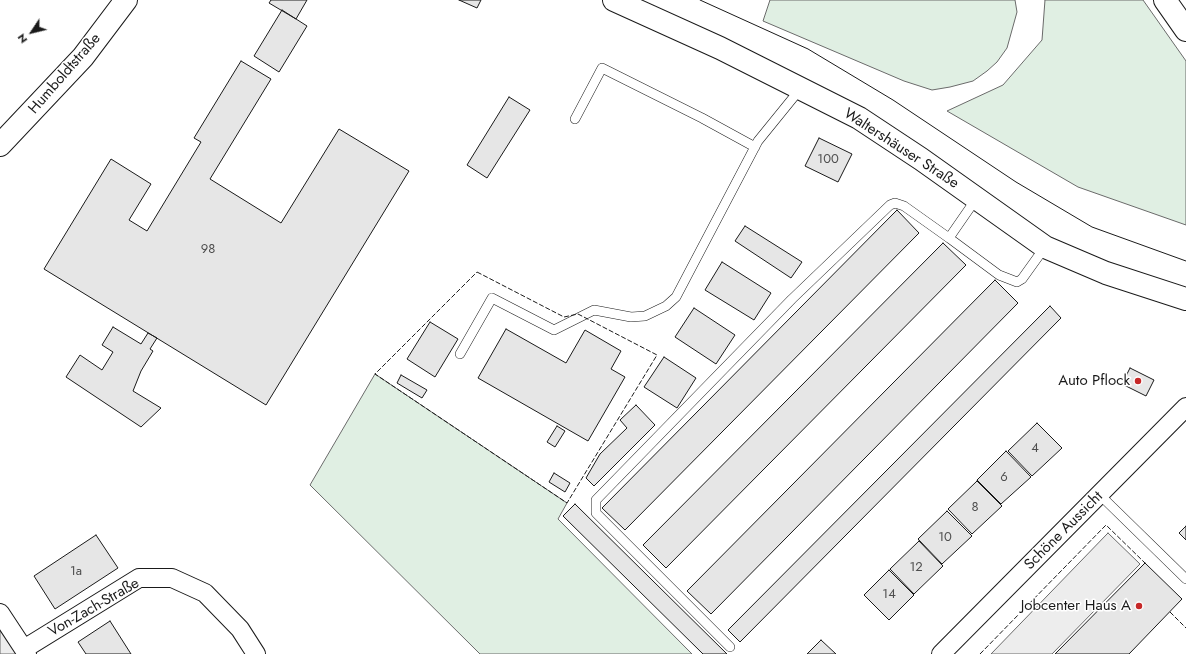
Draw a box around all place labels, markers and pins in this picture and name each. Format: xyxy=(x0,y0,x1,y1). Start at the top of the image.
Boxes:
place label: Auto Pflock xyxy=(1058,372,1130,390)
marker: Auto Pflock xyxy=(1133,376,1143,386)
place label: Jobcenter Haus A xyxy=(1021,597,1131,615)
marker: Jobcenter Haus A xyxy=(1134,601,1144,611)

